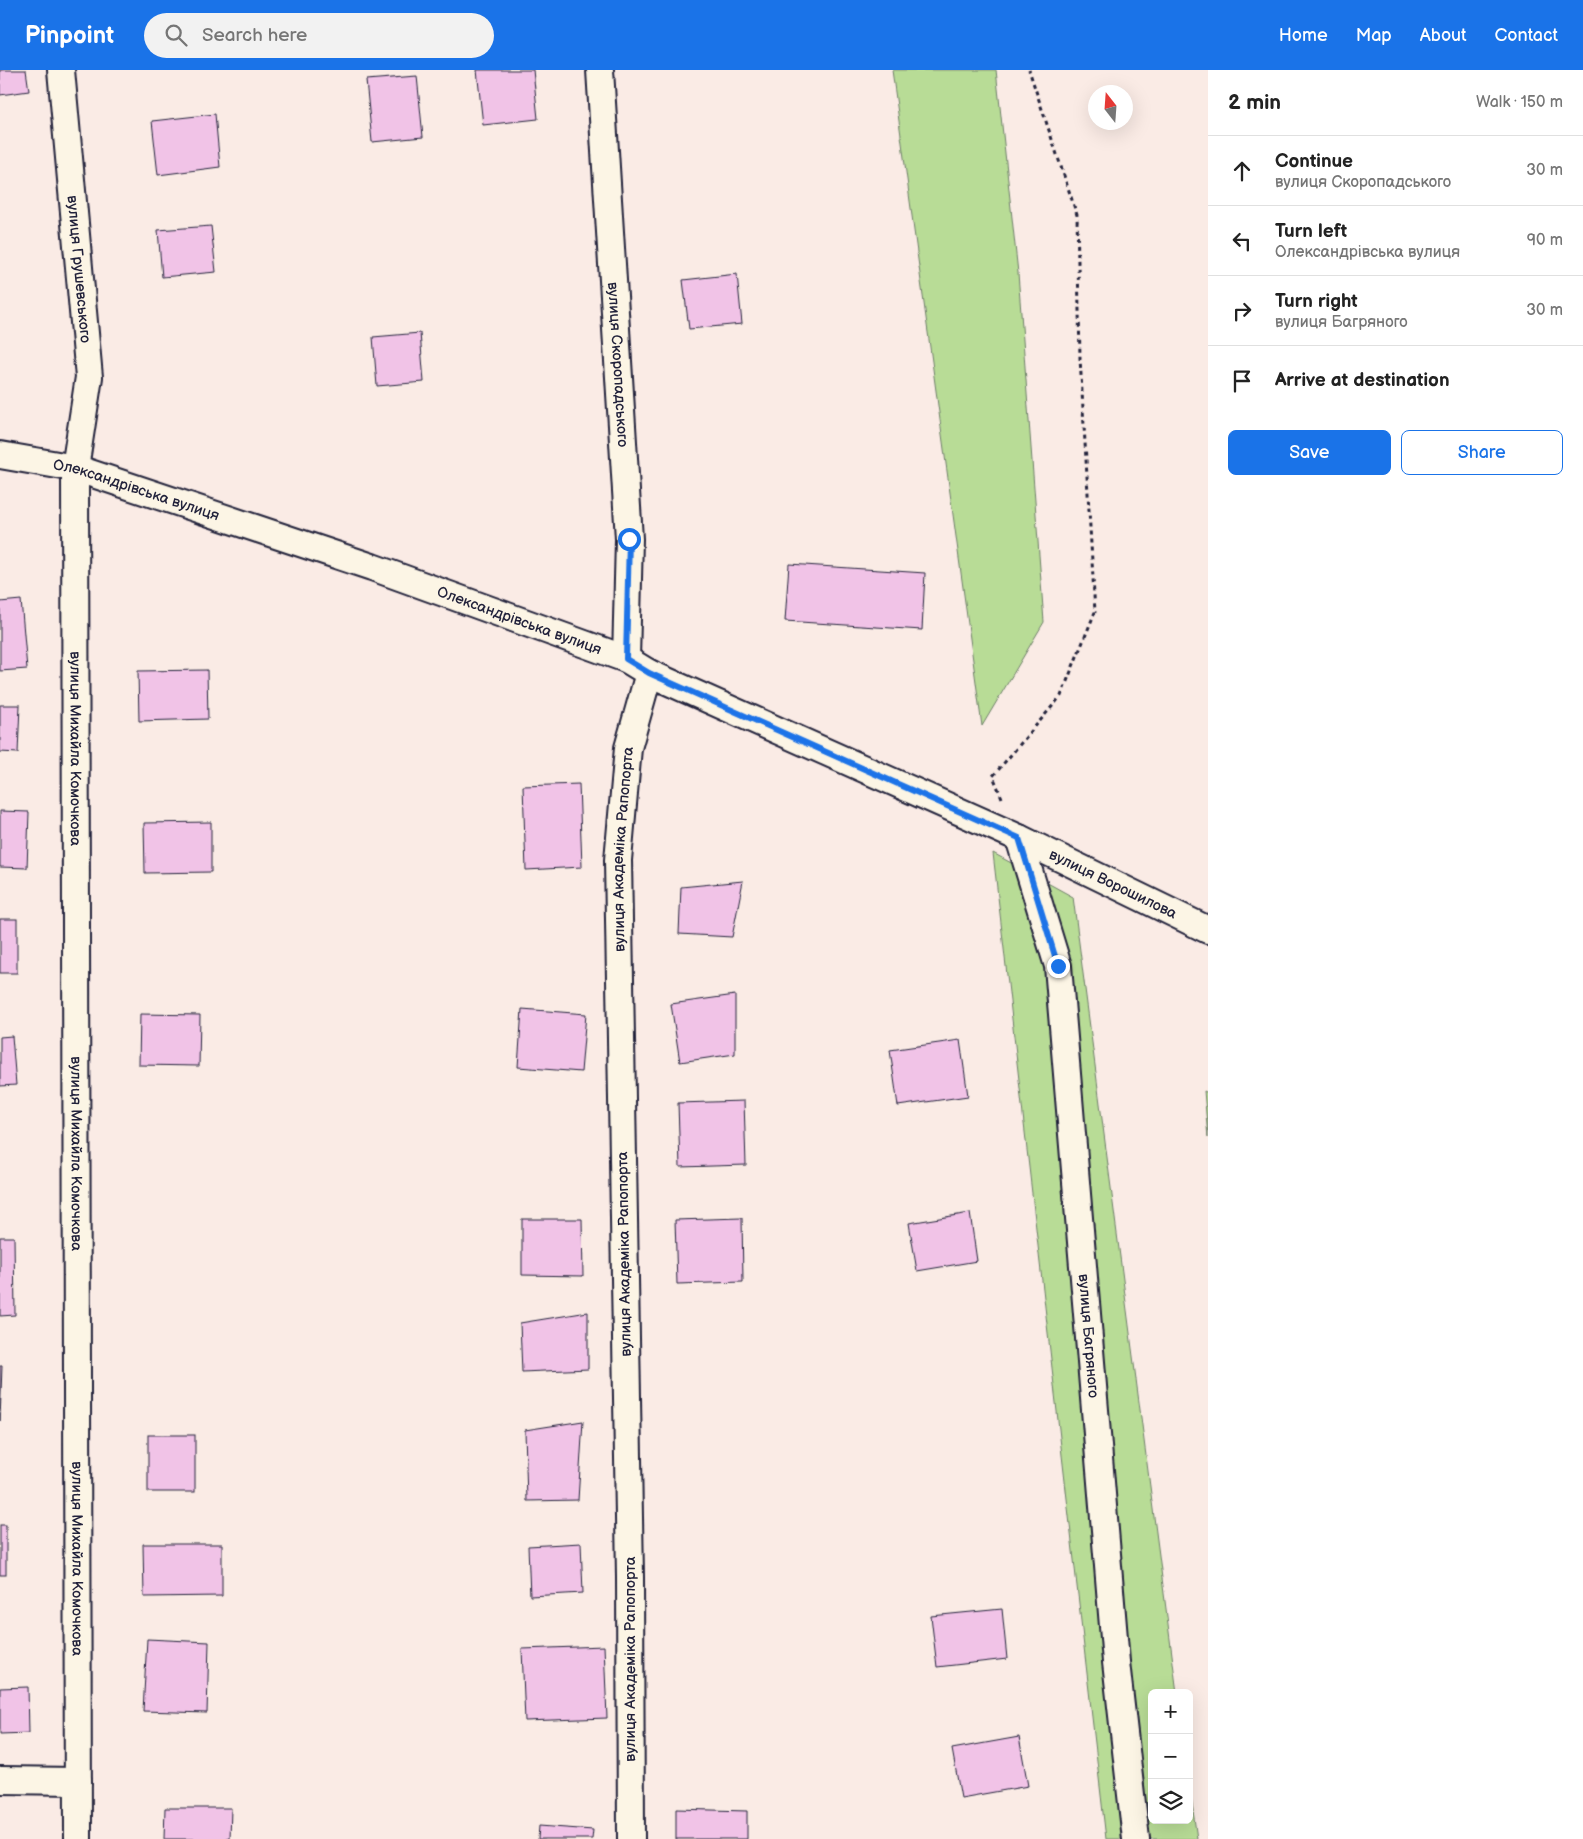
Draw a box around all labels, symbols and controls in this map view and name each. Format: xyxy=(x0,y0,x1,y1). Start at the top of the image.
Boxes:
search box xyxy=(144,13,494,58)
text: Pinpoint xyxy=(25,21,114,50)
icon: search xyxy=(162,21,190,49)
text: Search here xyxy=(202,24,307,47)
text: Home xyxy=(1279,25,1328,46)
text: Map xyxy=(1356,25,1392,46)
text: About xyxy=(1420,25,1467,46)
text: Contact xyxy=(1495,25,1558,46)
north arrow xyxy=(1088,85,1133,130)
text: 2 min xyxy=(1228,90,1281,115)
text: Walk · 150 m xyxy=(1476,93,1563,112)
text: Continue xyxy=(1275,150,1353,173)
icon: ahead xyxy=(1228,157,1256,185)
text: 30 m xyxy=(1526,161,1563,180)
text: вулиця Скоропадського xyxy=(1275,173,1451,192)
street label: вулиця Грушевського xyxy=(62,195,95,344)
text: Turn left xyxy=(1275,220,1347,243)
icon: left xyxy=(1228,227,1256,255)
text: 90 m xyxy=(1527,231,1563,250)
text: Олександрівська вулиця xyxy=(1275,243,1460,262)
street label: вулиця Скоропадського xyxy=(603,281,632,448)
text: Turn right xyxy=(1275,290,1358,313)
icon: right xyxy=(1228,297,1256,325)
text: 30 m xyxy=(1526,301,1563,320)
text: вулиця Багряного xyxy=(1275,313,1408,332)
icon: arrive xyxy=(1228,367,1256,395)
text: Arrive at destination xyxy=(1275,369,1450,392)
button: Save xyxy=(1228,430,1391,475)
button: Share xyxy=(1401,430,1563,475)
street label: Олександрівська вулиця xyxy=(52,455,222,525)
route start xyxy=(618,528,641,551)
street label: Олександрівська вулиця xyxy=(434,582,604,659)
street label: вулиця Михайла Комочкова xyxy=(65,651,85,846)
street label: вулиця Академіка Рапопорта xyxy=(609,746,638,952)
street label: вулиця Ворошилова xyxy=(1046,845,1180,923)
route end xyxy=(1047,955,1070,978)
street label: вулиця Михайла Комочкова xyxy=(66,1056,86,1251)
street label: вулиця Академіка Рапопорта xyxy=(613,1151,636,1357)
street label: вулиця Багряного xyxy=(1074,1273,1103,1399)
street label: вулиця Михайла Комочкова xyxy=(67,1461,87,1656)
street label: вулиця Академіка Рапопорта xyxy=(621,1556,640,1762)
map controls xyxy=(1148,1689,1193,1824)
button: + xyxy=(1148,1689,1193,1734)
button: − xyxy=(1148,1734,1193,1779)
button: layers xyxy=(1148,1779,1193,1824)

